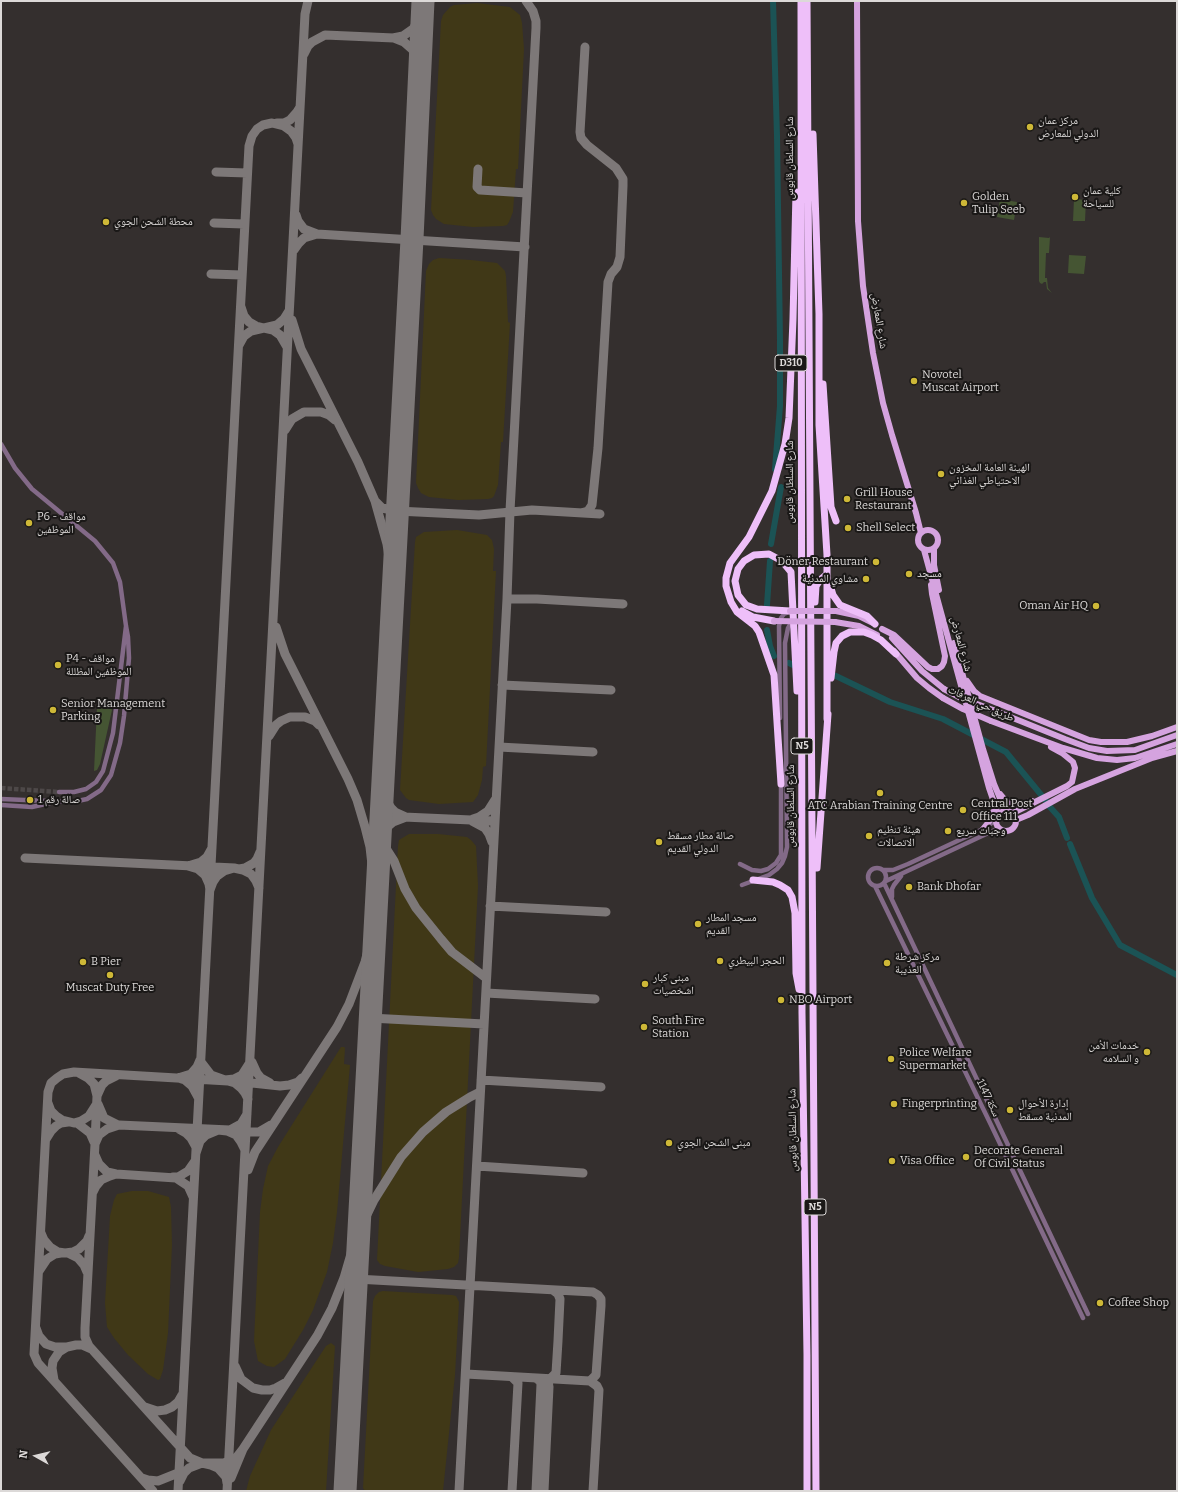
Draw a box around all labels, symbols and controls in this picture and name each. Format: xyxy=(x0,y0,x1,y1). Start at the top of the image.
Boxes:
place label: مركز عمان الدولي للمعارض xyxy=(1038,114,1099,140)
street label: شارع السلطان قابوس xyxy=(783,116,797,200)
marker: مركز عمان الدولي للمعارض xyxy=(1025,122,1035,132)
place label: كلية عمان للسياحة xyxy=(1083,184,1121,210)
place label: Golden Tulip Seeb xyxy=(972,190,1025,216)
marker: كلية عمان للسياحة xyxy=(1070,192,1080,202)
marker: Golden Tulip Seeb xyxy=(959,198,969,208)
place label: محطة الشحن الجوي xyxy=(114,215,193,229)
marker: محطة الشحن الجوي xyxy=(101,217,111,227)
street label: شارع المعارض xyxy=(868,292,890,350)
road number: D310 xyxy=(775,355,807,371)
place label: Novotel Muscat Airport xyxy=(922,368,999,394)
marker: Novotel Muscat Airport xyxy=(909,376,919,386)
street label: شارع السلطان قابوس xyxy=(783,440,797,524)
place label: الهيئة العامة المخزون الاحتياطي الغذائي xyxy=(949,461,1030,487)
marker: الهيئة العامة المخزون الاحتياطي الغذائي xyxy=(936,469,946,479)
place label: Grill House Restaurant xyxy=(855,486,913,512)
marker: Grill House Restaurant xyxy=(842,494,852,504)
place label: P6 - مواقف الموظفين xyxy=(37,510,86,536)
marker: P6 - مواقف الموظفين xyxy=(24,518,34,528)
place label: Shell Select xyxy=(856,521,915,535)
marker: Shell Select xyxy=(843,523,853,533)
place label: Döner Restaurant xyxy=(777,555,868,569)
marker: Döner Restaurant xyxy=(871,557,881,567)
place label: مسجد xyxy=(917,567,942,581)
marker: مسجد xyxy=(904,569,914,579)
place label: مشاوي المدنية xyxy=(802,572,858,586)
marker: مشاوي المدنية xyxy=(861,574,871,584)
place label: Oman Air HQ xyxy=(1019,599,1088,613)
marker: Oman Air HQ xyxy=(1091,601,1101,611)
street label: شارع المعارض xyxy=(947,615,975,673)
place label: P4 - مواقف الموظفين المظللة xyxy=(66,652,132,678)
marker: P4 - مواقف الموظفين المظللة xyxy=(53,660,63,670)
street label: طريق حي العرفات xyxy=(946,683,1016,725)
place label: Senior Management Parking xyxy=(61,697,165,723)
marker: Senior Management Parking xyxy=(48,705,58,715)
road number: N5 xyxy=(791,738,813,754)
street label: شارع السلطان قابوس xyxy=(784,764,798,848)
marker: ATC Arabian Training Centre xyxy=(875,788,885,798)
place label: صالة رقم 1 xyxy=(38,793,80,807)
marker: صالة رقم 1 xyxy=(25,795,35,805)
place label: Central Post Office 111 xyxy=(971,797,1033,823)
place label: ATC Arabian Training Centre xyxy=(807,799,953,813)
marker: Central Post Office 111 xyxy=(958,805,968,815)
place label: هيئة تنظيم الاتصالات xyxy=(877,823,921,849)
place label: وجبات سريع xyxy=(956,824,1006,838)
marker: وجبات سريع xyxy=(943,826,953,836)
place label: صالة مطار مسقط الدولي القديم xyxy=(667,829,734,855)
marker: هيئة تنظيم الاتصالات xyxy=(864,831,874,841)
marker: صالة مطار مسقط الدولي القديم xyxy=(654,837,664,847)
place label: Bank Dhofar xyxy=(917,880,981,894)
marker: Bank Dhofar xyxy=(904,882,914,892)
place label: مسجد المطار القديم xyxy=(706,911,756,937)
marker: مسجد المطار القديم xyxy=(693,919,703,929)
place label: مركز شرطة العذيبة xyxy=(895,950,940,976)
place label: الحجر البيطري xyxy=(728,954,785,968)
place label: B Pier xyxy=(91,955,121,969)
marker: الحجر البيطري xyxy=(715,956,725,966)
marker: B Pier xyxy=(78,957,88,967)
marker: مركز شرطة العذيبة xyxy=(882,958,892,968)
marker: Muscat Duty Free xyxy=(105,970,115,980)
place label: مبنى كبار اشخصيات xyxy=(653,971,694,997)
marker: مبنى كبار اشخصيات xyxy=(640,979,650,989)
place label: Muscat Duty Free xyxy=(66,981,154,995)
place label: NBO Airport xyxy=(789,993,852,1007)
marker: NBO Airport xyxy=(776,995,786,1005)
place label: South Fire Station xyxy=(652,1014,704,1040)
marker: South Fire Station xyxy=(639,1022,649,1032)
place label: خدمات الأمن و السلامه xyxy=(1089,1039,1139,1065)
place label: Police Welfare Supermarket xyxy=(899,1046,972,1072)
marker: خدمات الأمن و السلامه xyxy=(1142,1047,1152,1057)
marker: Police Welfare Supermarket xyxy=(886,1054,896,1064)
street label: سكة 1147 xyxy=(973,1077,1003,1119)
street label: شارع السلطان قابوس xyxy=(786,1088,800,1172)
place label: Fingerprinting xyxy=(902,1097,977,1111)
place label: إدارة الأحوال المدنية مسقط xyxy=(1018,1097,1072,1123)
marker: Fingerprinting xyxy=(889,1099,899,1109)
marker: إدارة الأحوال المدنية مسقط xyxy=(1005,1105,1015,1115)
place label: مبنى الشحن الجوي xyxy=(677,1136,751,1150)
marker: مبنى الشحن الجوي xyxy=(664,1138,674,1148)
place label: Decorate General Of Civil Status xyxy=(974,1144,1063,1170)
marker: Decorate General Of Civil Status xyxy=(961,1152,971,1162)
place label: Visa Office xyxy=(900,1154,955,1168)
marker: Visa Office xyxy=(887,1156,897,1166)
road number: N5 xyxy=(804,1199,826,1215)
place label: Coffee Shop xyxy=(1108,1296,1169,1310)
marker: Coffee Shop xyxy=(1095,1298,1105,1308)
north arrow xyxy=(16,1436,56,1476)
text: N xyxy=(17,1449,31,1459)

